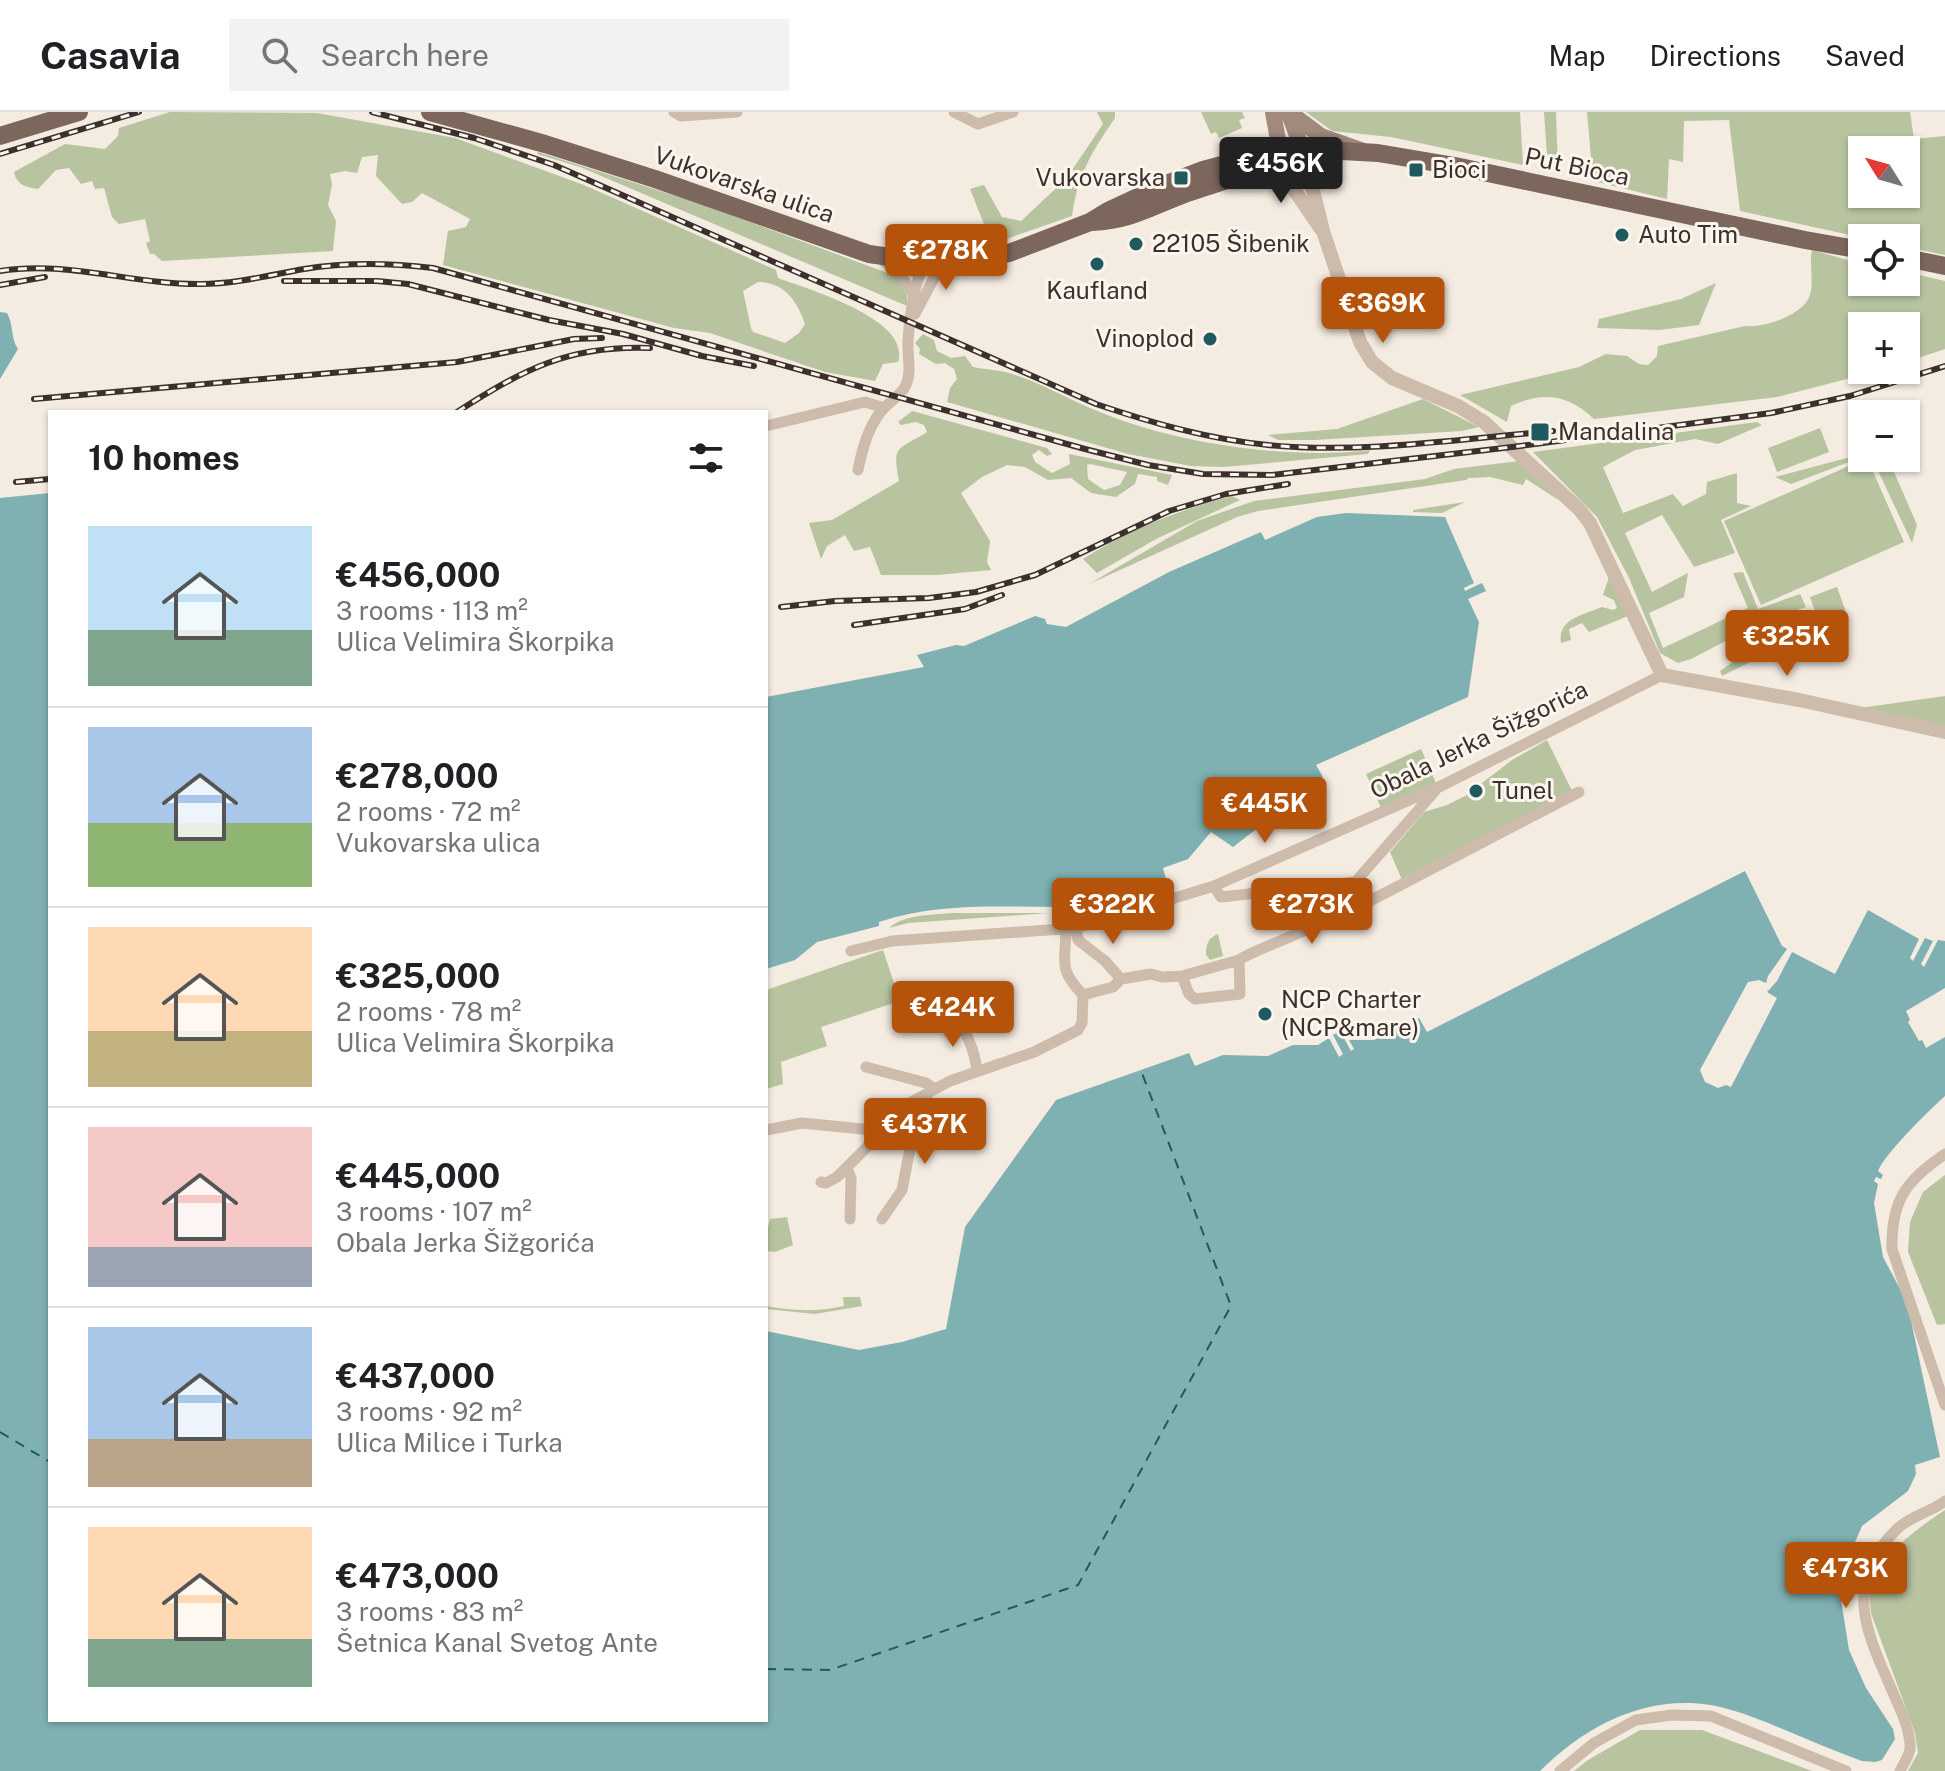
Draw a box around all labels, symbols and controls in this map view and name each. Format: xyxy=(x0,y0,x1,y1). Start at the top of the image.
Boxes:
search box xyxy=(229,19,789,91)
text: Casavia xyxy=(40,33,181,78)
icon: search xyxy=(257,33,301,77)
text: Search here xyxy=(321,37,489,73)
text: Map xyxy=(1549,39,1605,72)
text: Directions xyxy=(1649,39,1781,72)
text: Saved xyxy=(1825,39,1905,72)
north arrow xyxy=(1848,136,1920,208)
map controls xyxy=(1848,136,1920,472)
pin: €456K xyxy=(1225,137,1337,205)
street label: Vukovarska ulica xyxy=(651,140,838,228)
street label: Put Bioca xyxy=(1522,141,1632,191)
text: €456K xyxy=(1237,147,1325,178)
place label: Bioci xyxy=(1432,155,1486,183)
marker: Bioci xyxy=(1407,161,1425,179)
place label: Vukovarska xyxy=(1036,163,1165,191)
marker: Vukovarska xyxy=(1172,169,1190,187)
place label: Auto Tim xyxy=(1638,220,1738,248)
pin: €278K xyxy=(890,224,1002,292)
button: locate xyxy=(1848,224,1920,296)
marker: Auto Tim xyxy=(1613,226,1631,244)
place label: 22105 Šibenik xyxy=(1152,229,1310,257)
text: €278K xyxy=(903,234,989,265)
marker: 22105 Šibenik xyxy=(1127,235,1145,253)
marker: Kaufland xyxy=(1088,255,1106,273)
place label: Kaufland xyxy=(1046,276,1148,304)
pin: €369K xyxy=(1327,277,1439,345)
text: €369K xyxy=(1339,287,1427,318)
button: + xyxy=(1848,312,1920,384)
place label: Vinoplod xyxy=(1095,324,1194,352)
marker: Vinoplod xyxy=(1201,330,1219,348)
button: − xyxy=(1848,400,1920,472)
place label: Mandalina xyxy=(1558,417,1674,445)
marker: Mandalina xyxy=(1529,421,1551,443)
icon: filters xyxy=(684,436,728,480)
text: 10 homes xyxy=(88,438,240,478)
text: €456,000 xyxy=(336,555,500,595)
icon: home xyxy=(152,558,248,654)
text: 3 rooms · 113 m² xyxy=(336,595,528,626)
pin: €325K xyxy=(1731,610,1843,678)
text: €325K xyxy=(1744,620,1830,651)
text: Ulica Velimira Škorpika xyxy=(336,626,614,657)
street label: Obala Jerka Šižgorića xyxy=(1365,674,1592,804)
text: €278,000 xyxy=(336,756,498,796)
icon: home xyxy=(152,759,248,855)
place label: Tunel xyxy=(1492,776,1554,804)
pin: €445K xyxy=(1209,777,1321,845)
marker: Tunel xyxy=(1467,782,1485,800)
text: €445K xyxy=(1222,787,1308,818)
text: 2 rooms · 72 m² xyxy=(336,796,521,827)
text: Vukovarska ulica xyxy=(336,827,540,858)
pin: €322K xyxy=(1057,878,1169,946)
pin: €273K xyxy=(1256,878,1368,946)
text: €322K xyxy=(1070,888,1156,919)
text: €273K xyxy=(1269,888,1355,919)
text: €325,000 xyxy=(336,956,500,996)
icon: home xyxy=(152,959,248,1055)
pin: €424K xyxy=(897,981,1009,1049)
place label: NCP Charter (NCP&mare) xyxy=(1281,985,1421,1041)
text: €424K xyxy=(910,991,996,1022)
text: 2 rooms · 78 m² xyxy=(336,996,521,1027)
marker: NCP Charter (NCP&mare) xyxy=(1256,1005,1274,1023)
text: Ulica Velimira Škorpika xyxy=(336,1027,614,1058)
pin: €437K xyxy=(869,1098,981,1166)
text: €437K xyxy=(882,1108,968,1139)
text: €445,000 xyxy=(336,1156,500,1196)
icon: home xyxy=(152,1159,248,1255)
text: 3 rooms · 107 m² xyxy=(336,1196,532,1227)
text: Obala Jerka Šižgorića xyxy=(336,1227,595,1258)
text: €437,000 xyxy=(336,1356,495,1396)
icon: home xyxy=(152,1359,248,1455)
text: 3 rooms · 92 m² xyxy=(336,1396,522,1427)
text: Ulica Milice i Turka xyxy=(336,1427,563,1458)
pin: €473K xyxy=(1790,1542,1902,1610)
text: €473K xyxy=(1803,1552,1889,1583)
text: €473,000 xyxy=(336,1556,499,1596)
icon: home xyxy=(152,1559,248,1655)
text: 3 rooms · 83 m² xyxy=(336,1596,523,1627)
text: Šetnica Kanal Svetog Ante xyxy=(336,1627,658,1658)

